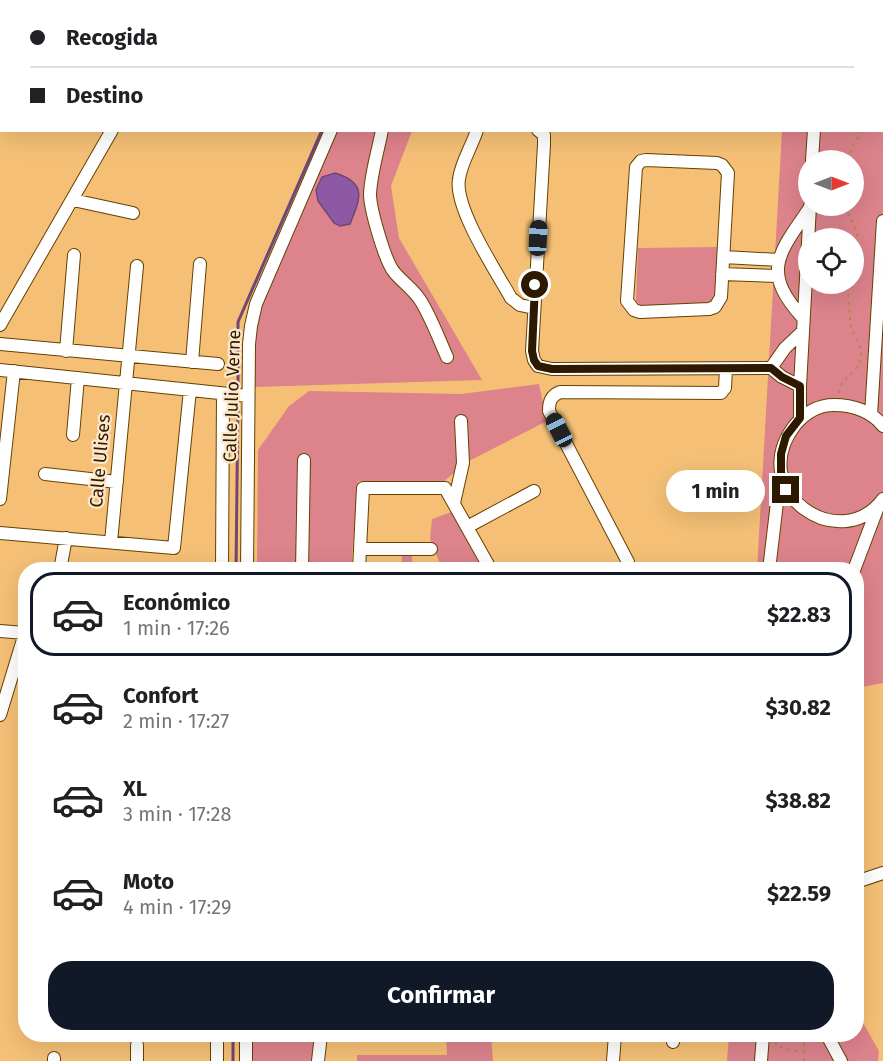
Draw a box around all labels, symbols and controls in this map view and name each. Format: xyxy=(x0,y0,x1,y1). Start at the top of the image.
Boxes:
text: Recogida xyxy=(66,24,158,51)
text: Destino xyxy=(66,82,143,109)
north arrow xyxy=(798,150,864,216)
map controls xyxy=(798,150,864,294)
car xyxy=(528,220,548,256)
button: locate xyxy=(798,228,864,294)
route start xyxy=(521,271,548,298)
street label: Calle Julio Verne xyxy=(219,329,245,463)
car xyxy=(543,410,575,450)
street label: Calle Ulises xyxy=(85,414,115,508)
callout: 1 min xyxy=(666,469,765,511)
route end xyxy=(772,476,799,503)
text: 1 min xyxy=(691,479,740,503)
icon: car xyxy=(51,587,105,641)
text: Económico xyxy=(123,589,230,616)
text: $22.83 xyxy=(767,601,831,628)
text: 1 min · 17:26 xyxy=(123,616,230,640)
icon: car xyxy=(51,680,105,734)
text: Confort xyxy=(123,682,199,709)
text: $30.82 xyxy=(765,694,831,721)
text: 2 min · 17:27 xyxy=(123,709,229,733)
icon: car xyxy=(51,773,105,827)
text: XL xyxy=(123,775,147,802)
text: $38.82 xyxy=(765,787,831,814)
text: 3 min · 17:28 xyxy=(123,802,231,826)
icon: car xyxy=(51,866,105,920)
text: Moto xyxy=(123,868,174,895)
text: $22.59 xyxy=(767,880,831,907)
text: 4 min · 17:29 xyxy=(123,895,231,919)
button: Confirmar xyxy=(48,961,834,1030)

